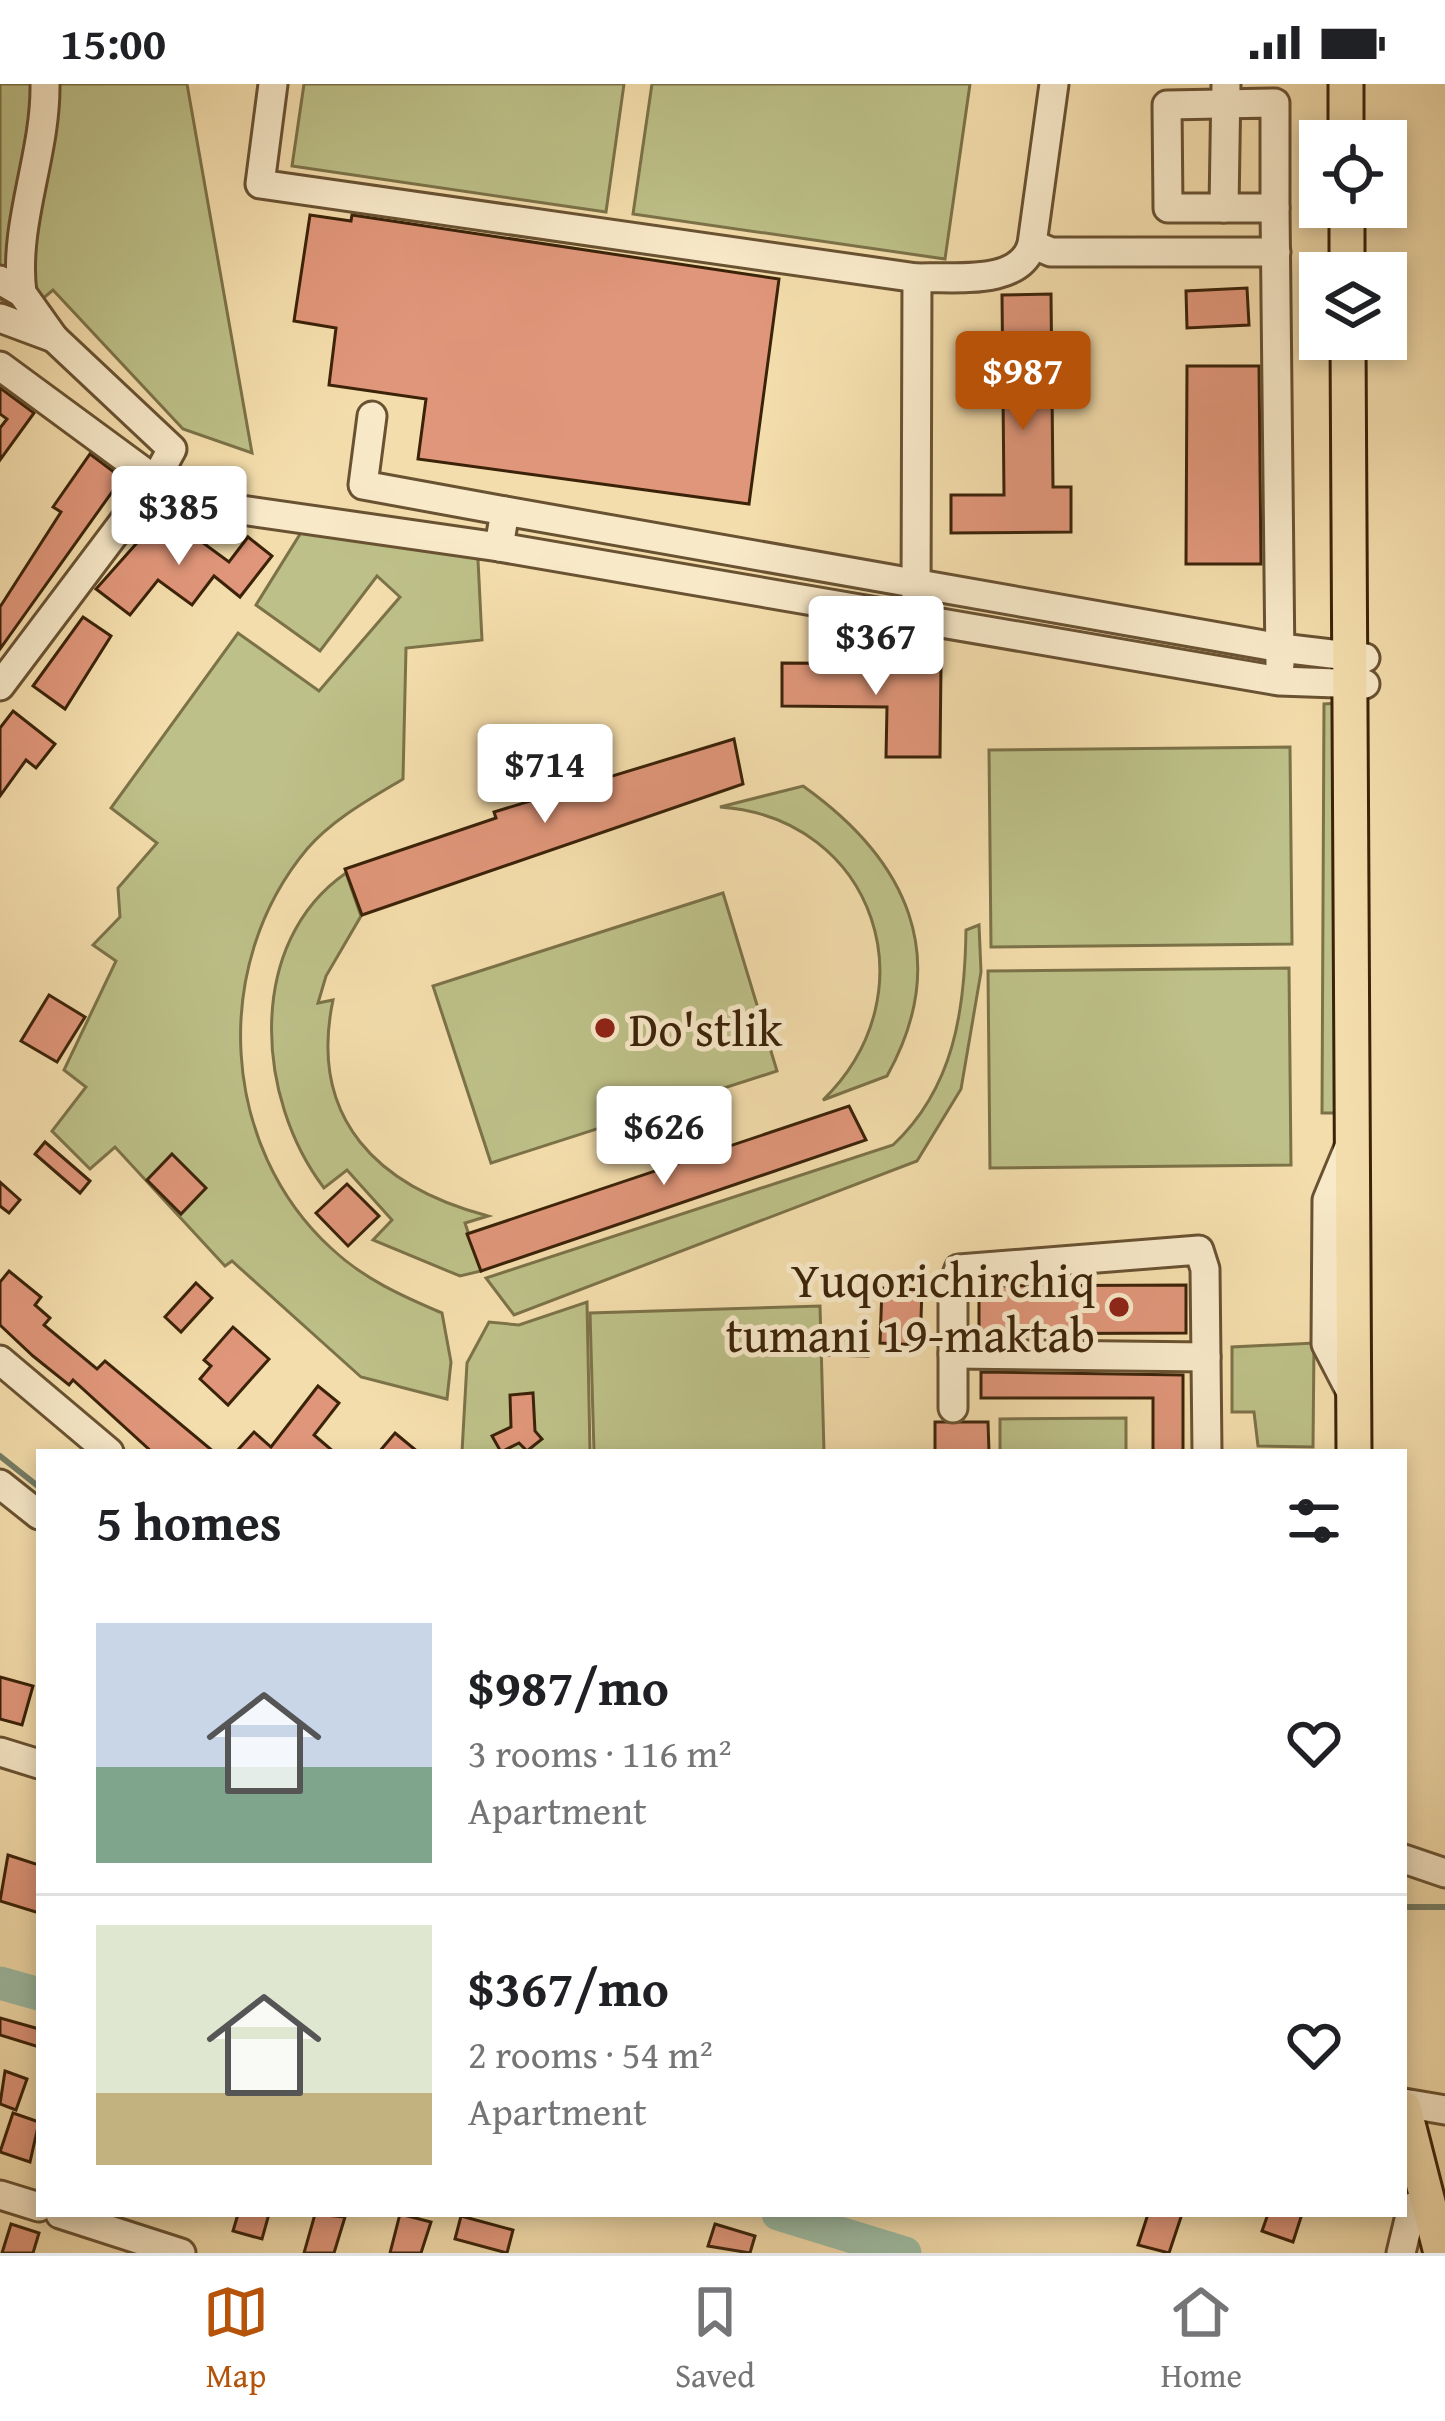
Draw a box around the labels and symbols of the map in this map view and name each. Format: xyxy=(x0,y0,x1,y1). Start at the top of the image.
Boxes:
pin: $987 xyxy=(952,331,1094,433)
pin: $385 xyxy=(108,466,250,568)
pin: $367 xyxy=(805,596,947,698)
pin: $714 xyxy=(474,724,616,826)
place label: Do'stlik xyxy=(629,993,783,1064)
marker: Do'stlik xyxy=(592,1015,618,1041)
pin: $626 xyxy=(593,1086,735,1188)
place label: Yuqorichirchiq tumani 19-maktab xyxy=(726,1244,1095,1370)
marker: Yuqorichirchiq tumani 19-maktab xyxy=(1106,1294,1132,1320)

